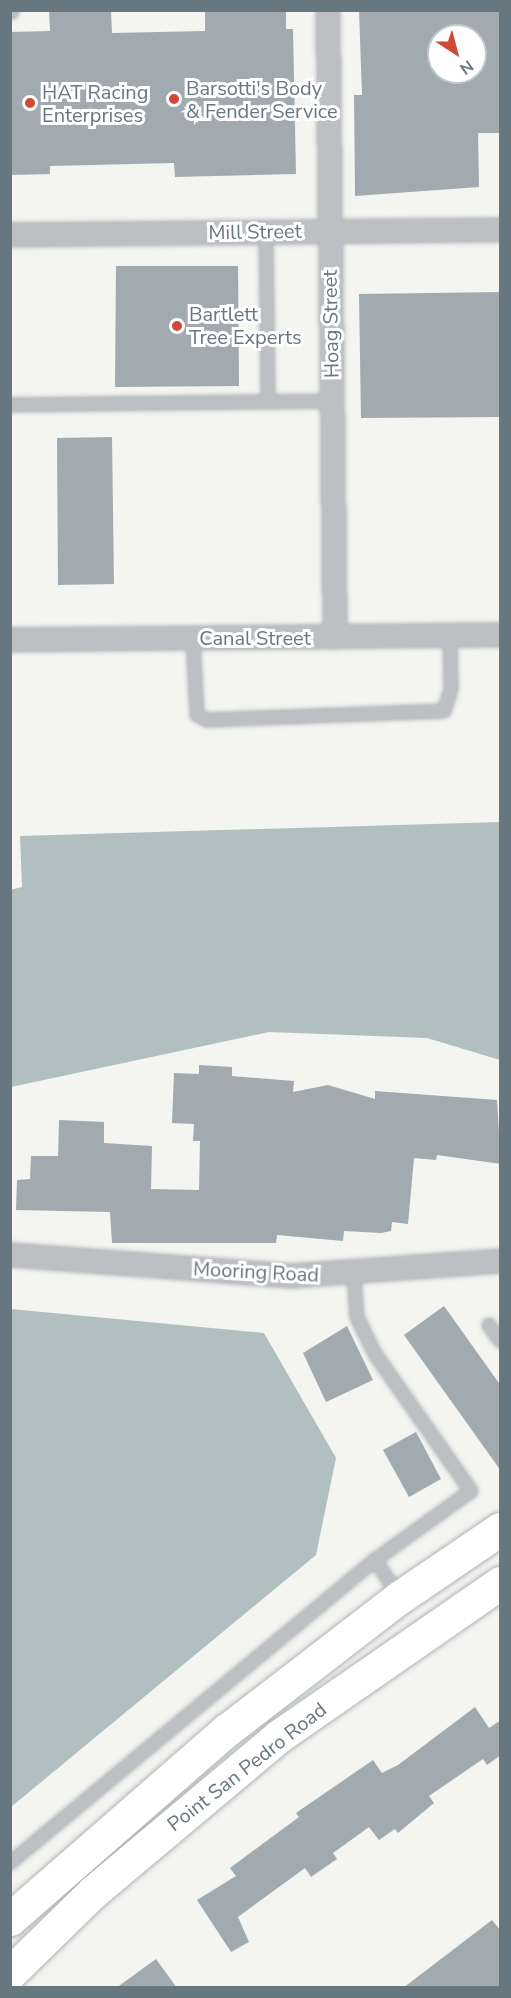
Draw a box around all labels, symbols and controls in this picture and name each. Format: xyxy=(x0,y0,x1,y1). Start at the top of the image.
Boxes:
north arrow xyxy=(427,24,487,84)
text: N xyxy=(455,55,478,79)
place label: Barsotti's Body & Fender Service xyxy=(186,76,338,123)
place label: HAT Racing Enterprises xyxy=(42,80,148,127)
marker: Barsotti's Body & Fender Service xyxy=(167,92,181,106)
marker: HAT Racing Enterprises xyxy=(23,96,37,110)
street label: Mill Street xyxy=(208,219,302,245)
street label: Hoag Street xyxy=(318,270,344,378)
place label: Bartlett Tree Experts xyxy=(189,302,302,349)
marker: Bartlett Tree Experts xyxy=(170,319,184,333)
street label: Canal Street xyxy=(199,626,311,650)
street label: Mooring Road xyxy=(193,1257,319,1287)
street label: Point San Pedro Road xyxy=(163,1697,331,1837)

